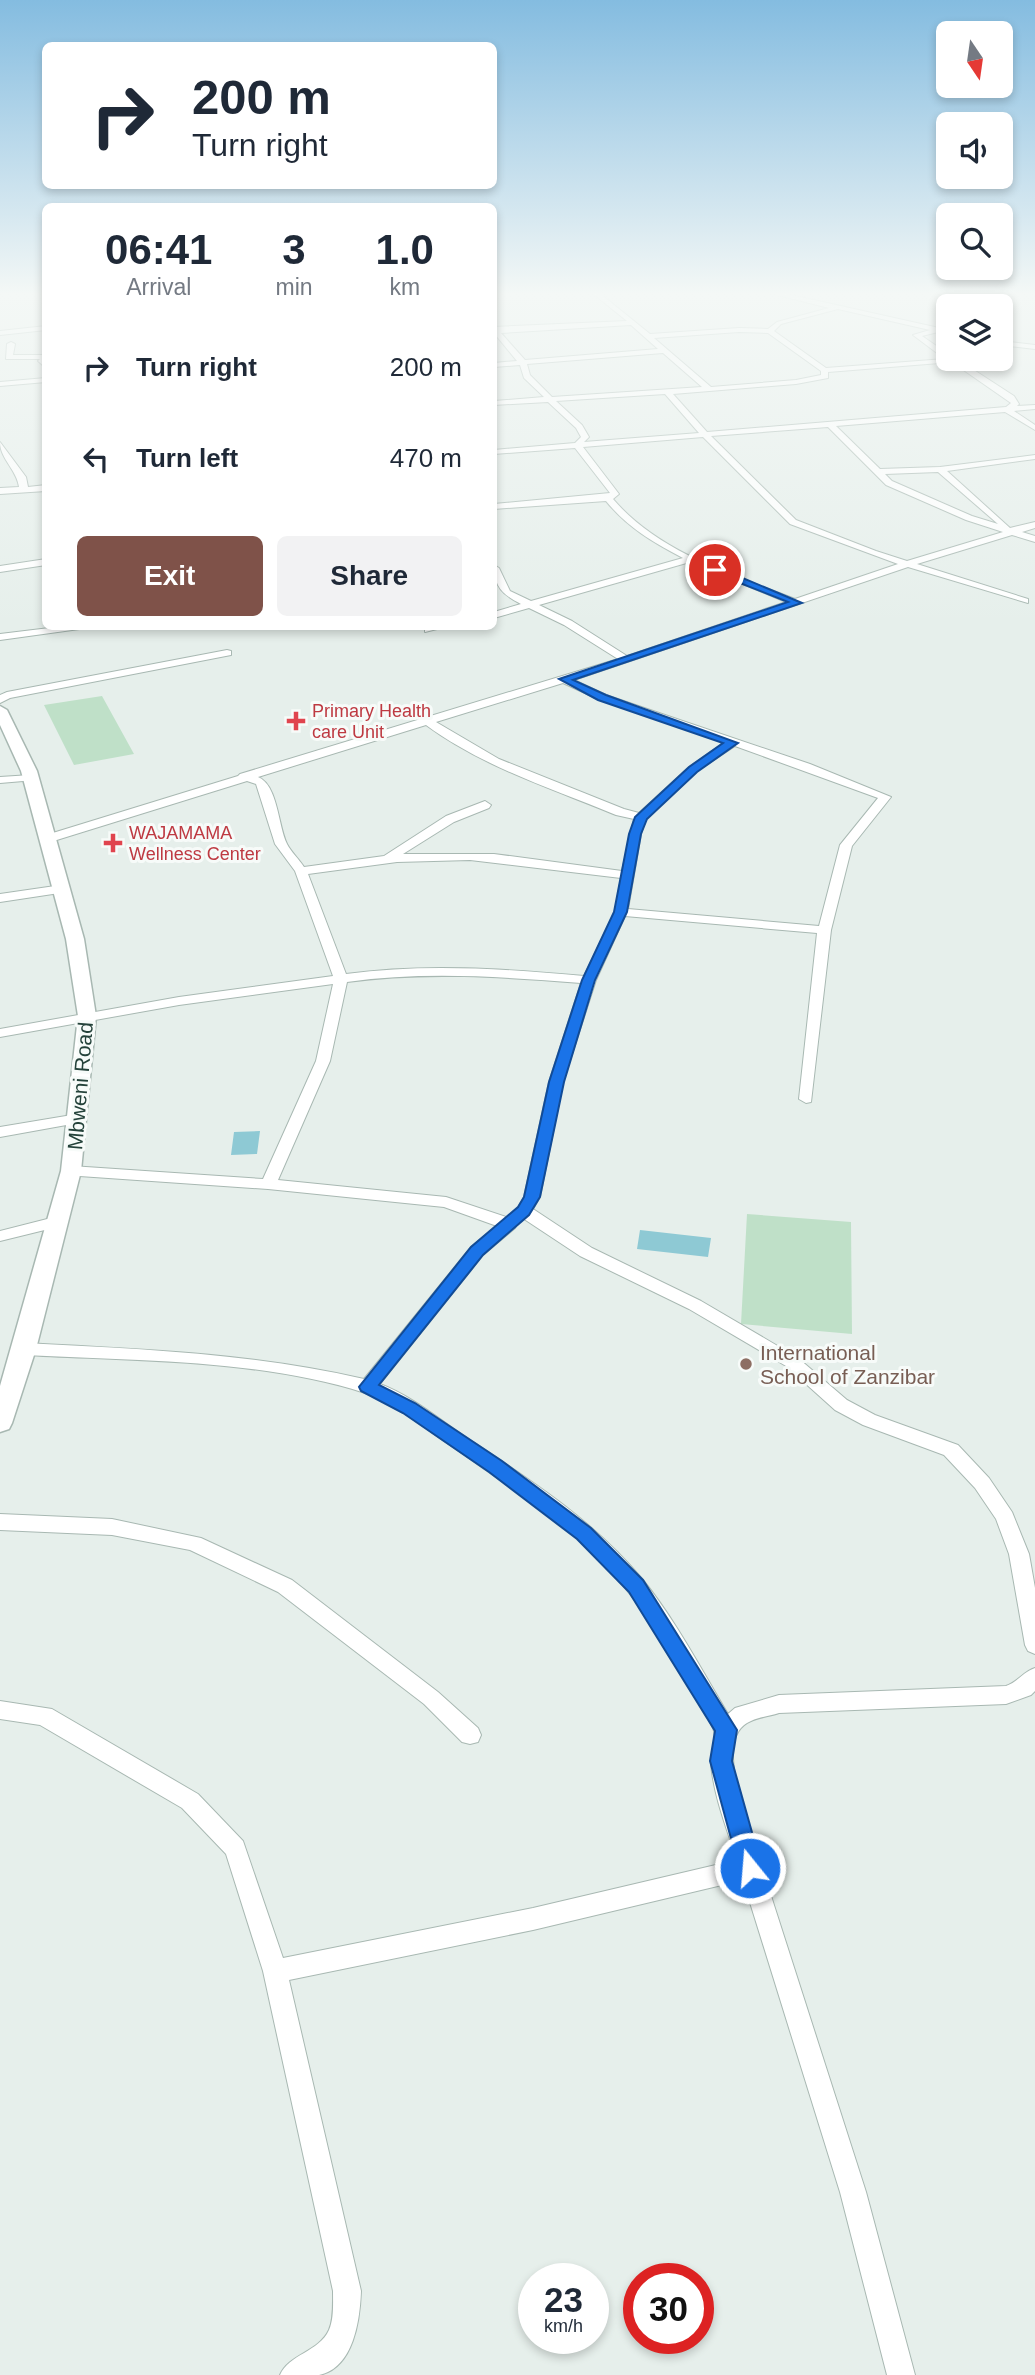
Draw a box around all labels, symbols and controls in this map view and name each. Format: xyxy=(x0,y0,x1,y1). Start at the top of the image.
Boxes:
north arrow xyxy=(936,21,1013,98)
map controls xyxy=(936,21,1013,371)
icon: right xyxy=(77,70,168,161)
text: 200 m xyxy=(192,70,331,124)
button: sound xyxy=(936,112,1013,189)
text: Turn right xyxy=(192,127,328,163)
button: search xyxy=(936,203,1013,280)
text: 06:41 xyxy=(105,226,212,273)
text: 3 xyxy=(282,226,306,273)
text: 1.0 xyxy=(376,226,434,273)
text: Arrival xyxy=(126,274,191,300)
text: min xyxy=(275,274,313,300)
text: km xyxy=(389,274,420,300)
button: layers xyxy=(936,294,1013,371)
icon: right xyxy=(77,349,115,387)
text: Turn right xyxy=(136,352,257,382)
text: 200 m xyxy=(390,352,462,382)
icon: left xyxy=(77,440,115,478)
text: Turn left xyxy=(136,443,238,473)
text: 470 m xyxy=(390,443,462,473)
button: Exit xyxy=(77,536,263,616)
button: Share xyxy=(277,536,462,616)
pin xyxy=(685,540,745,600)
icon: arrive xyxy=(696,551,734,589)
place label: Primary Health care Unit xyxy=(312,701,431,742)
marker: Primary Health care Unit xyxy=(286,711,306,731)
place label: WAJAMAMA Wellness Center xyxy=(129,823,261,864)
marker: WAJAMAMA Wellness Center xyxy=(103,833,123,853)
street label: Mbweni Road xyxy=(63,1021,97,1151)
place label: International School of Zanzibar xyxy=(760,1341,935,1388)
marker: International School of Zanzibar xyxy=(738,1356,754,1372)
position arrow xyxy=(713,1831,787,1905)
speed limit sign: 30 xyxy=(623,2263,714,2354)
text: 23 xyxy=(544,2280,583,2319)
text: km/h xyxy=(544,2316,583,2336)

